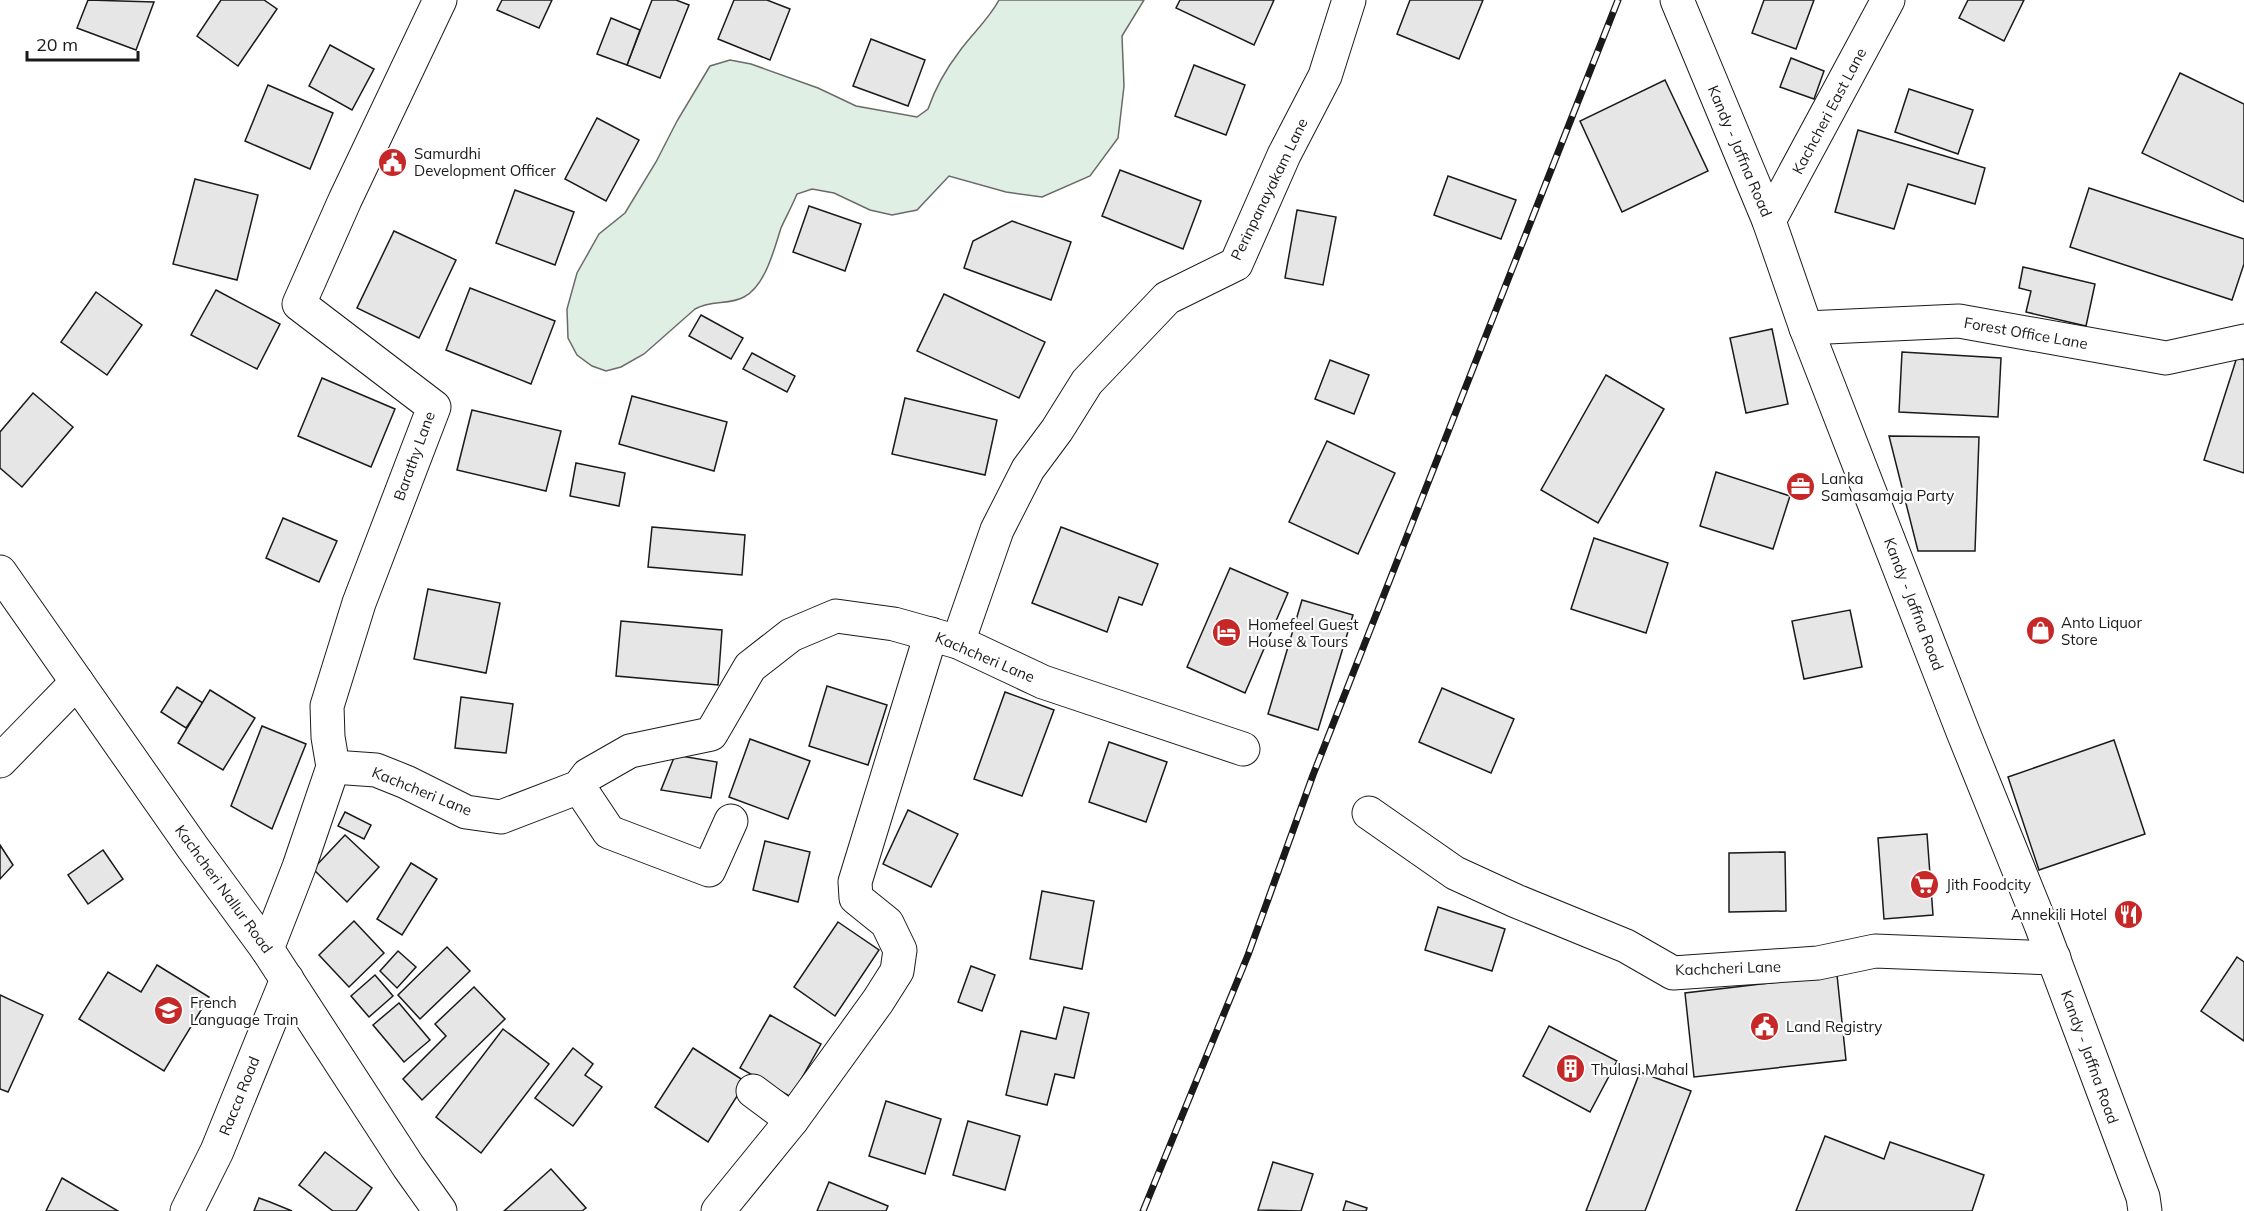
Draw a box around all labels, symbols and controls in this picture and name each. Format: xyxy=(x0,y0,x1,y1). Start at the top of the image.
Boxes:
scale bar xyxy=(27,24,138,62)
text: 20 m xyxy=(36,33,78,56)
street label: Kachcheri East Lane xyxy=(1788,45,1870,177)
street label: Kandy - Jaffna Road xyxy=(1704,82,1776,220)
street label: Perinpanayakam Lane xyxy=(1226,115,1312,263)
place label: Samurdhi Development Officer xyxy=(414,144,556,180)
public building icon: Samurdhi Development Officer xyxy=(377,146,409,178)
street label: Forest Office Lane xyxy=(1963,313,2089,353)
street label: Barathy Lane xyxy=(389,409,439,503)
place label: Lanka Samasamaja Party xyxy=(1821,469,1954,505)
office icon: Lanka Samasamaja Party xyxy=(1784,471,1816,503)
street label: Kandy - Jaffna Road xyxy=(1880,535,1948,673)
place label: Anto Liquor Store xyxy=(2061,613,2142,649)
place label: Homefeel Guest House & Tours xyxy=(1248,615,1358,651)
shop icon: Anto Liquor Store xyxy=(2024,615,2056,647)
hotel icon: Homefeel Guest House & Tours xyxy=(1211,617,1243,649)
street label: Kachcheri Lane xyxy=(932,628,1038,686)
street label: Kachcheri Lane xyxy=(369,762,475,820)
street label: Kachcheri Nallur Road xyxy=(171,821,277,957)
supermarket icon: Jith Foodcity xyxy=(1909,868,1941,900)
place label: Jith Foodcity xyxy=(1946,875,2031,894)
restaurant icon: Annekili Hotel xyxy=(2112,898,2144,930)
place label: Annekili Hotel xyxy=(2011,905,2107,924)
street label: Kachcheri Lane xyxy=(1675,957,1781,979)
street label: Kandy - Jaffna Road xyxy=(2057,988,2123,1126)
place label: French Language Train xyxy=(190,993,298,1029)
school or university icon: French Language Train xyxy=(153,995,185,1027)
public building icon: Land Registry xyxy=(1749,1010,1781,1042)
place label: Land Registry xyxy=(1786,1017,1882,1036)
building icon: Thulasi Mahal xyxy=(1554,1053,1586,1085)
street label: Racca Road xyxy=(215,1054,263,1138)
place label: Thulasi Mahal xyxy=(1591,1060,1688,1079)

